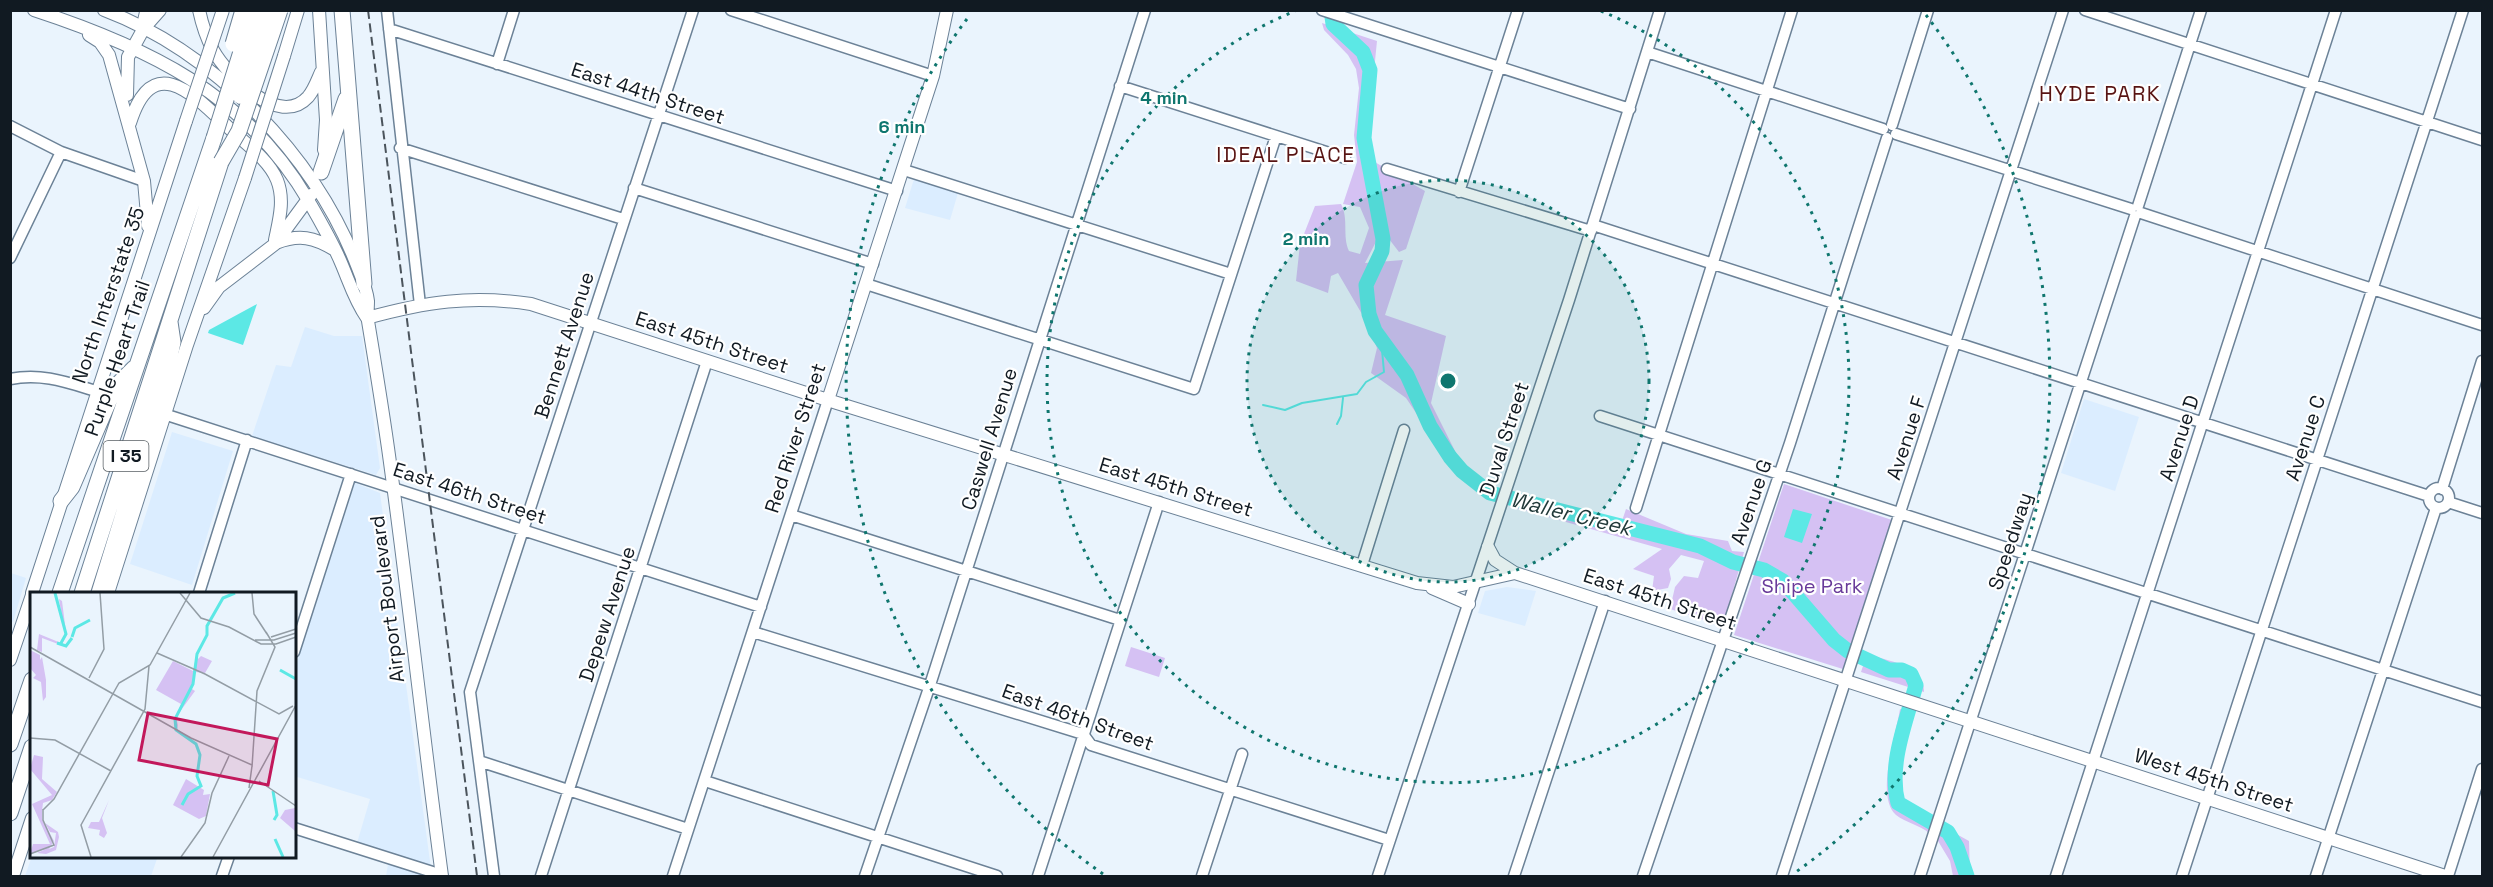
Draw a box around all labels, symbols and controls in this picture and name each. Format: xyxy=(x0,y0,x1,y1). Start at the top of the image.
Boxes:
street label: East 44th Street xyxy=(568,56,728,130)
district label: HYDE PARK xyxy=(2039,80,2161,107)
text: 4 min xyxy=(1140,86,1188,109)
text: 6 min xyxy=(879,115,925,138)
district label: IDEAL PLACE xyxy=(1216,141,1356,168)
street label: North Interstate 35 xyxy=(66,203,150,387)
text: 2 min xyxy=(1283,227,1329,250)
street label: Bennett Avenue xyxy=(528,268,600,422)
street label: Purple Heart Trail xyxy=(78,277,156,439)
street label: East 45th Street xyxy=(632,305,792,379)
street label: Red River Street xyxy=(759,360,831,516)
street label: Caswell Avenue xyxy=(955,365,1023,513)
centre of rings xyxy=(1438,371,1458,391)
street label: Duval Street xyxy=(1473,379,1535,499)
street label: Avenue D xyxy=(2153,392,2205,484)
street label: Avenue C xyxy=(2279,392,2331,484)
street label: Avenue F xyxy=(1880,393,1932,483)
road number: I 35 xyxy=(104,441,148,471)
street label: East 45th Street xyxy=(1096,451,1256,523)
street label: East 46th Street xyxy=(390,456,550,530)
street label: Avenue G xyxy=(1724,456,1778,548)
water label: Waller Creek xyxy=(1508,485,1637,542)
street label: Speedway xyxy=(1982,489,2038,593)
street label: Airport Boulevard xyxy=(364,514,410,684)
street label: Depew Avenue xyxy=(573,543,641,685)
street label: East 45th Street xyxy=(1580,562,1740,636)
park label: Shipe Park xyxy=(1762,573,1863,599)
inset map xyxy=(30,592,296,857)
street label: East 46th Street xyxy=(998,677,1158,757)
street label: West 45th Street xyxy=(2131,742,2297,818)

